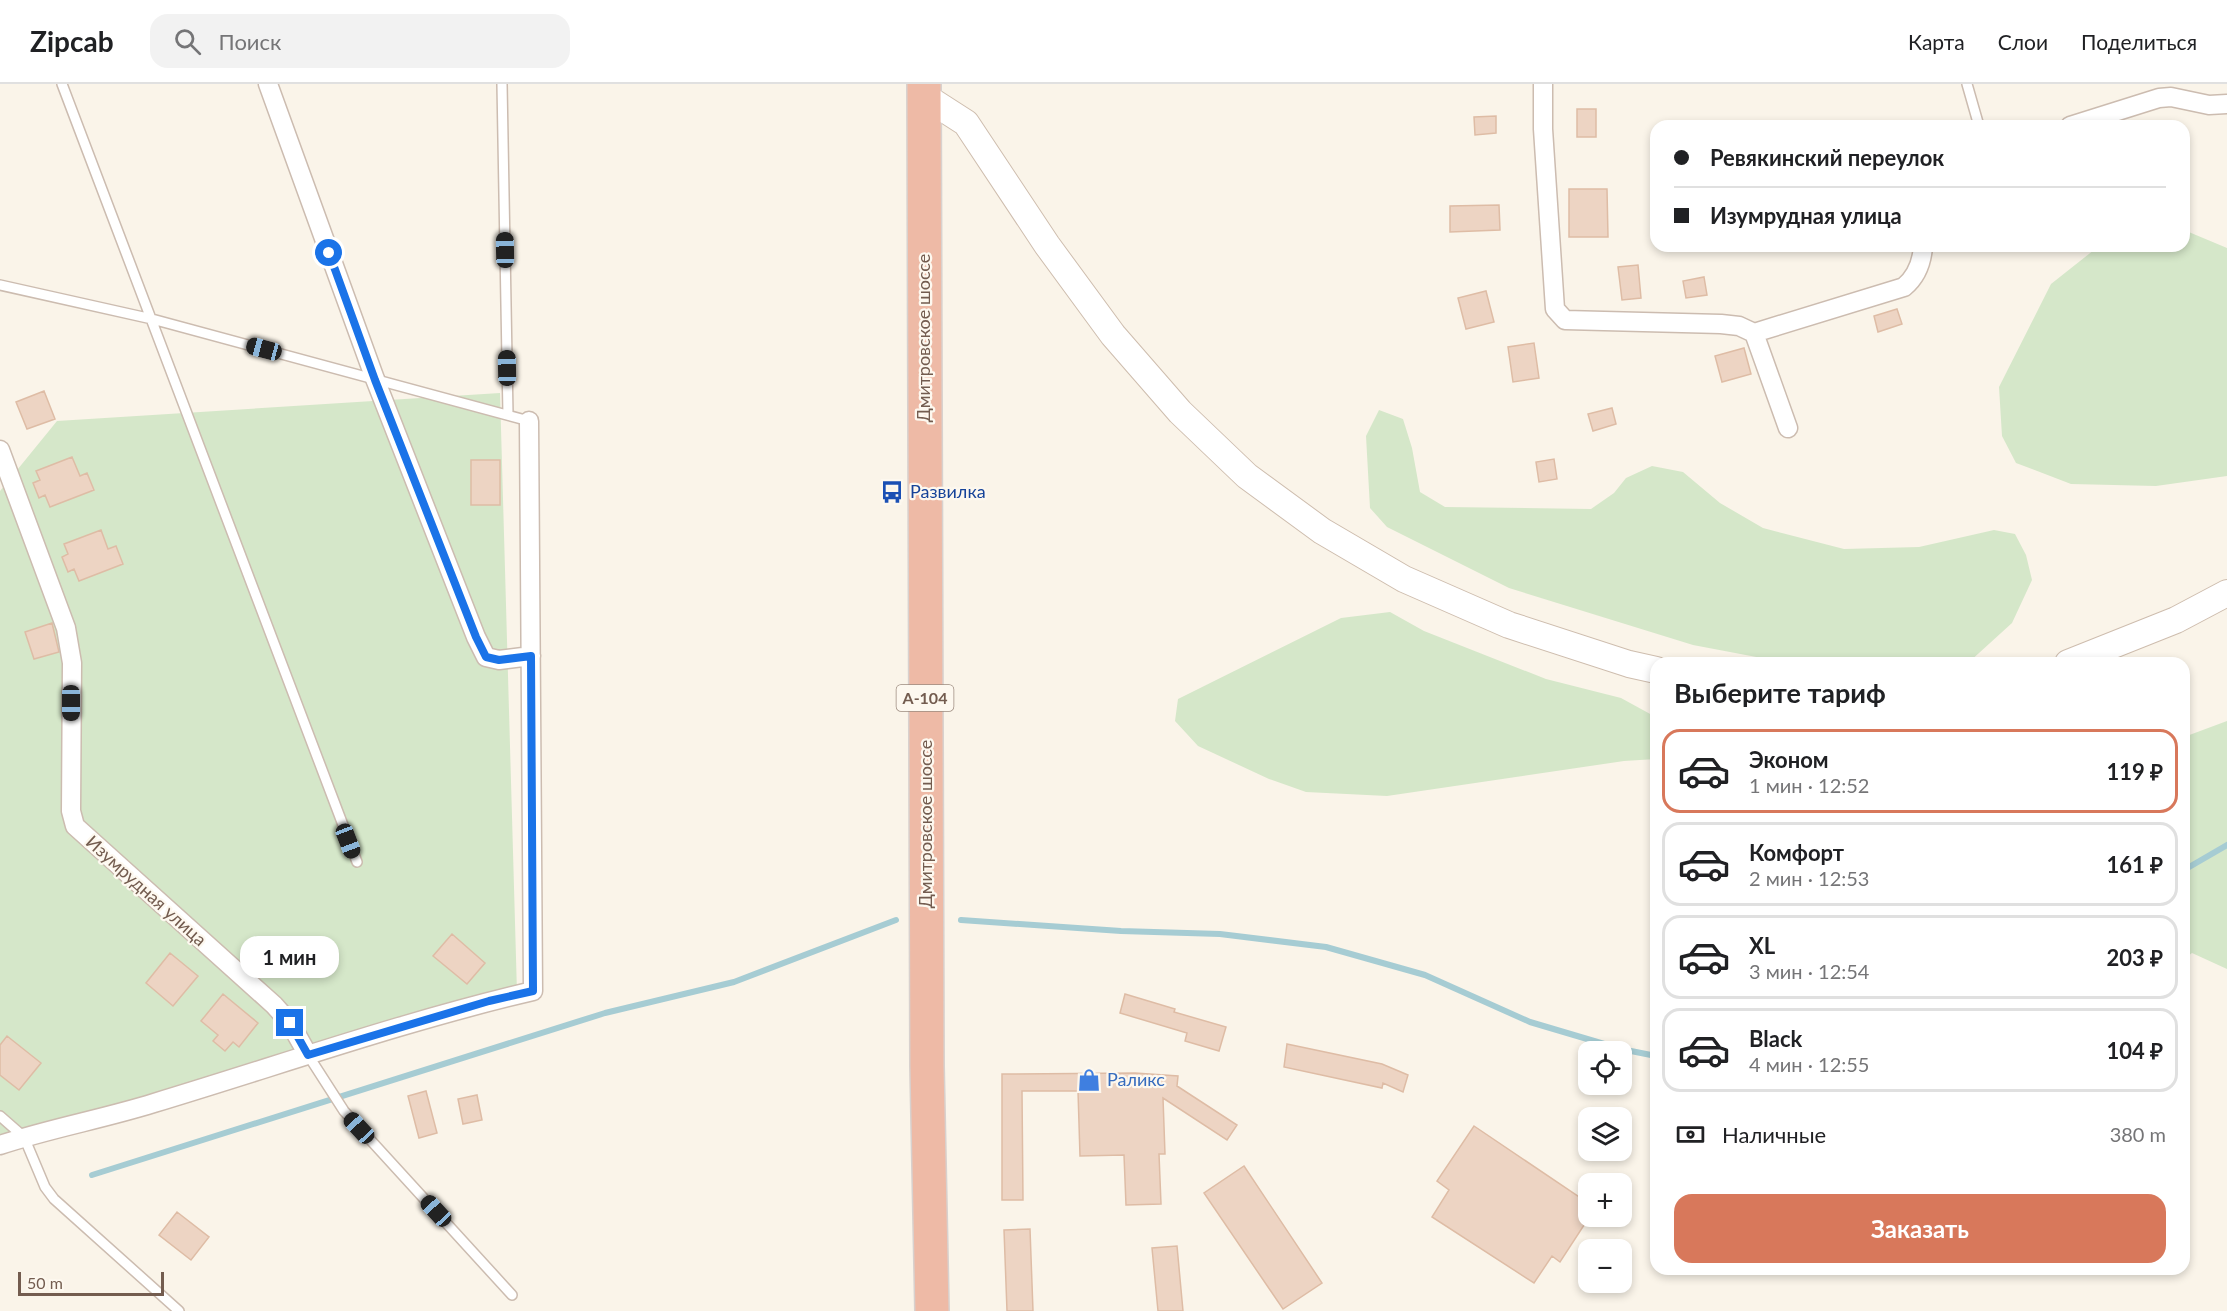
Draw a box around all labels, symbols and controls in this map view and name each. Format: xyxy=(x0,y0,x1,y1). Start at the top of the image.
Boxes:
search box xyxy=(150,14,570,68)
text: Zipcab xyxy=(30,24,114,58)
icon: search xyxy=(171,25,204,58)
text: Поиск xyxy=(219,28,281,55)
text: Карта xyxy=(1908,29,1965,54)
text: Слои xyxy=(1998,29,2048,54)
text: Поделиться xyxy=(2081,29,2197,54)
text: Ревякинский переулок xyxy=(1710,144,1944,171)
text: Изумрудная улица xyxy=(1710,202,1902,229)
car xyxy=(496,232,514,268)
route start xyxy=(315,239,342,266)
street label: Дмитровское шоссе xyxy=(912,254,934,422)
car xyxy=(244,336,284,362)
car xyxy=(498,350,516,386)
bus stop icon: Развилка xyxy=(879,479,905,505)
place label: Развилка xyxy=(910,480,986,502)
text: Выберите тариф xyxy=(1674,676,1886,709)
car xyxy=(62,685,80,721)
road number: А-104 xyxy=(896,685,954,711)
street label: Дмитровское шоссе xyxy=(914,740,936,908)
icon: car xyxy=(1677,744,1731,798)
text: Эконом xyxy=(1749,746,1829,773)
text: 119 ₽ xyxy=(2107,758,2163,785)
text: 1 мин · 12:52 xyxy=(1749,773,1869,797)
car xyxy=(333,821,363,861)
street label: Изумрудная улица xyxy=(82,830,211,950)
icon: car xyxy=(1677,837,1731,891)
text: Комфорт xyxy=(1749,839,1844,866)
text: 161 ₽ xyxy=(2107,851,2163,878)
text: 2 мин · 12:53 xyxy=(1749,866,1869,890)
icon: car xyxy=(1677,930,1731,984)
text: XL xyxy=(1749,932,1775,959)
callout: 1 мин xyxy=(240,936,340,978)
text: 203 ₽ xyxy=(2107,944,2163,971)
text: 1 мин xyxy=(263,945,316,969)
text: 3 мин · 12:54 xyxy=(1749,959,1869,983)
route end xyxy=(276,1009,303,1036)
icon: car xyxy=(1677,1023,1731,1077)
text: Black xyxy=(1749,1025,1802,1052)
text: 104 ₽ xyxy=(2107,1037,2163,1064)
map controls xyxy=(1578,1041,1632,1293)
button: locate xyxy=(1578,1041,1632,1095)
text: 4 мин · 12:55 xyxy=(1749,1052,1869,1076)
shop icon: Раликс xyxy=(1076,1067,1102,1093)
place label: Раликс xyxy=(1107,1068,1165,1090)
button: layers xyxy=(1578,1107,1632,1161)
car xyxy=(340,1109,378,1147)
icon: cash xyxy=(1674,1118,1707,1151)
text: Наличные xyxy=(1722,1121,1826,1148)
text: 380 m xyxy=(2110,1122,2166,1146)
button: + xyxy=(1578,1173,1632,1227)
car xyxy=(417,1192,455,1230)
button: Заказать xyxy=(1674,1194,2166,1263)
button: − xyxy=(1578,1239,1632,1293)
scale bar xyxy=(18,1269,164,1296)
text: 50 m xyxy=(27,1273,63,1292)

